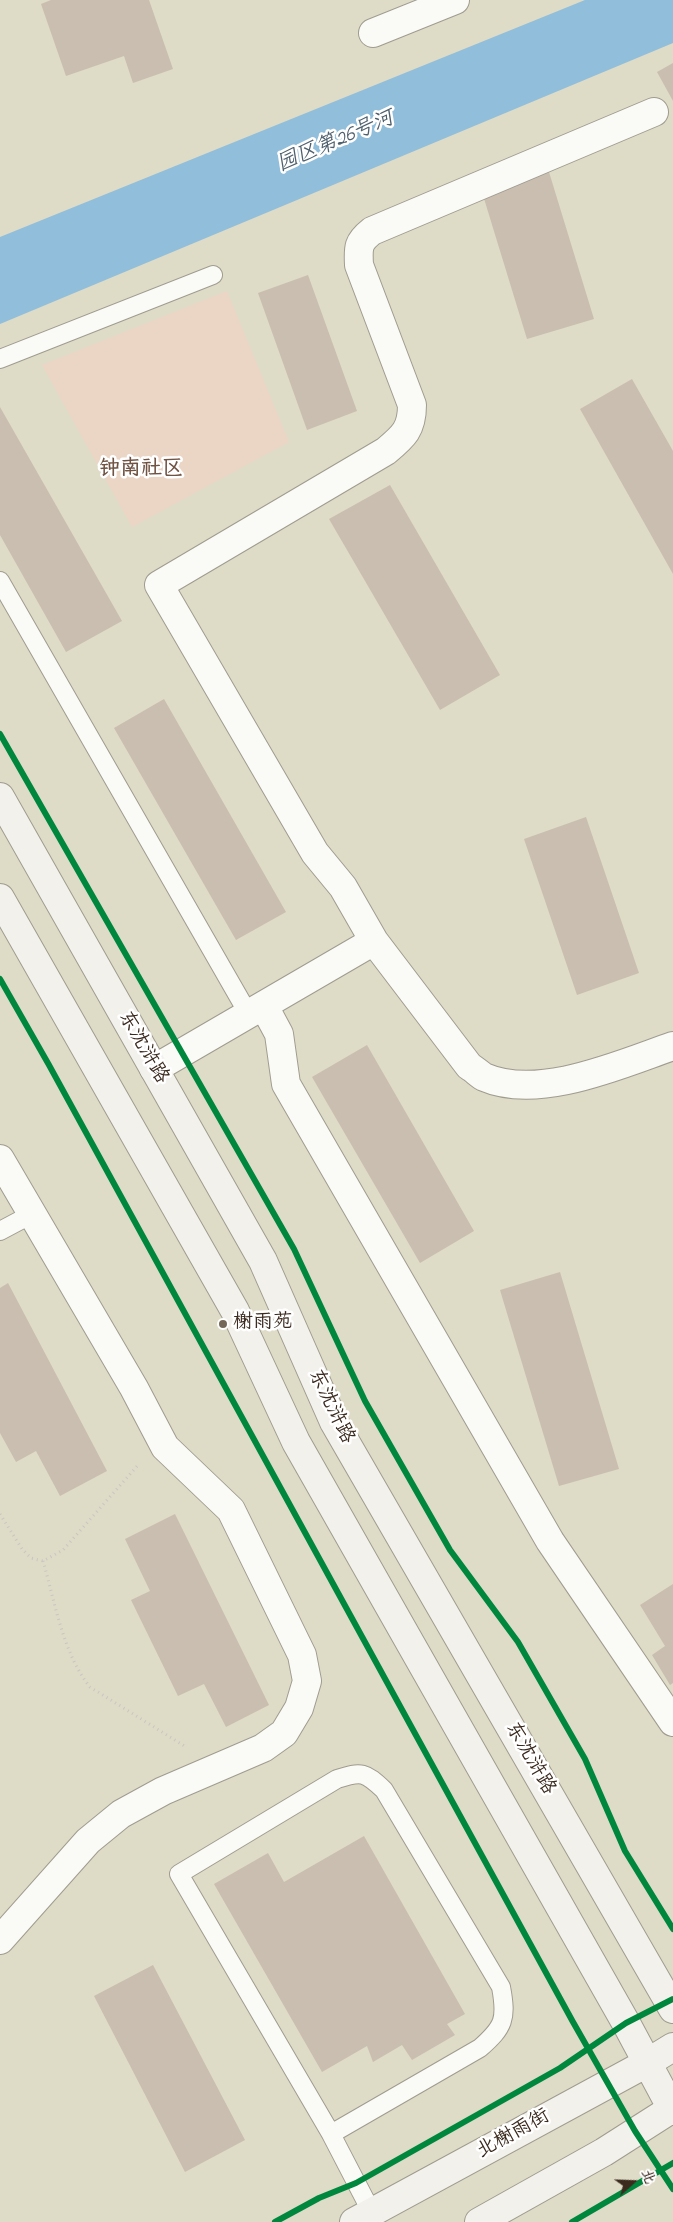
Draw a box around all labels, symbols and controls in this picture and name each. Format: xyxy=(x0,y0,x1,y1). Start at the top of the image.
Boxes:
water label: 园区第26号河 xyxy=(274,107,398,179)
district label: 钟南社区 xyxy=(99,458,183,484)
street label: 东沈浒路 xyxy=(112,1007,172,1089)
place label: 榭雨苑 xyxy=(233,1312,293,1336)
marker: 榭雨苑 xyxy=(217,1318,229,1330)
street label: 东沈浒路 xyxy=(302,1366,358,1448)
street label: 东沈浒路 xyxy=(499,1718,559,1800)
street label: 北榭雨街 xyxy=(473,2105,555,2165)
north arrow xyxy=(608,2157,658,2207)
text: 北 xyxy=(635,2167,660,2187)

